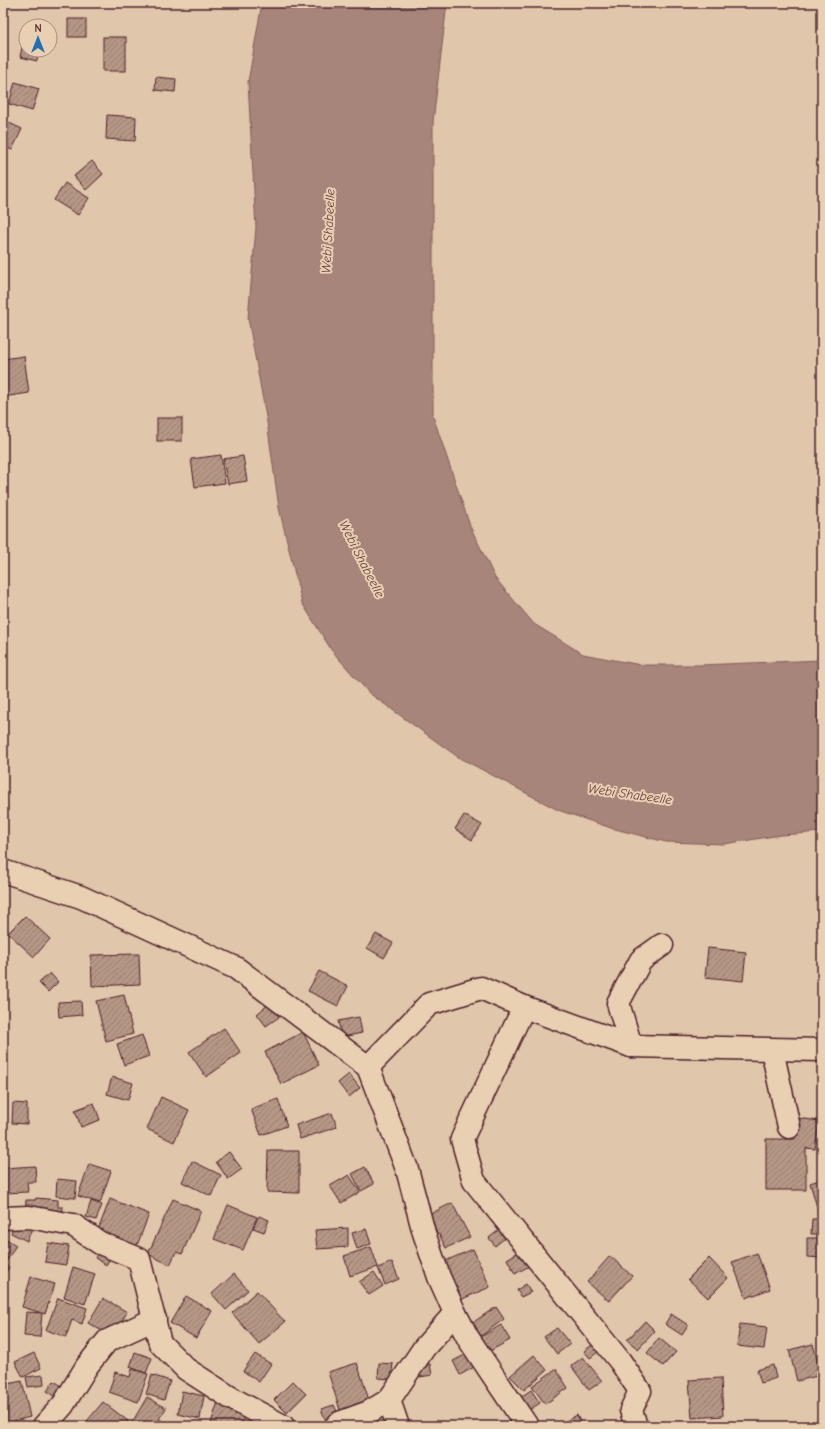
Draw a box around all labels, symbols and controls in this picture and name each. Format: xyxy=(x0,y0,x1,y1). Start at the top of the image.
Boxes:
north arrow xyxy=(18,18,58,58)
text: N xyxy=(34,22,42,35)
water label: Webi Shabeelle xyxy=(318,188,338,274)
water label: Webi Shabeelle xyxy=(336,518,388,601)
water label: Webi Shabeelle xyxy=(587,781,673,807)

